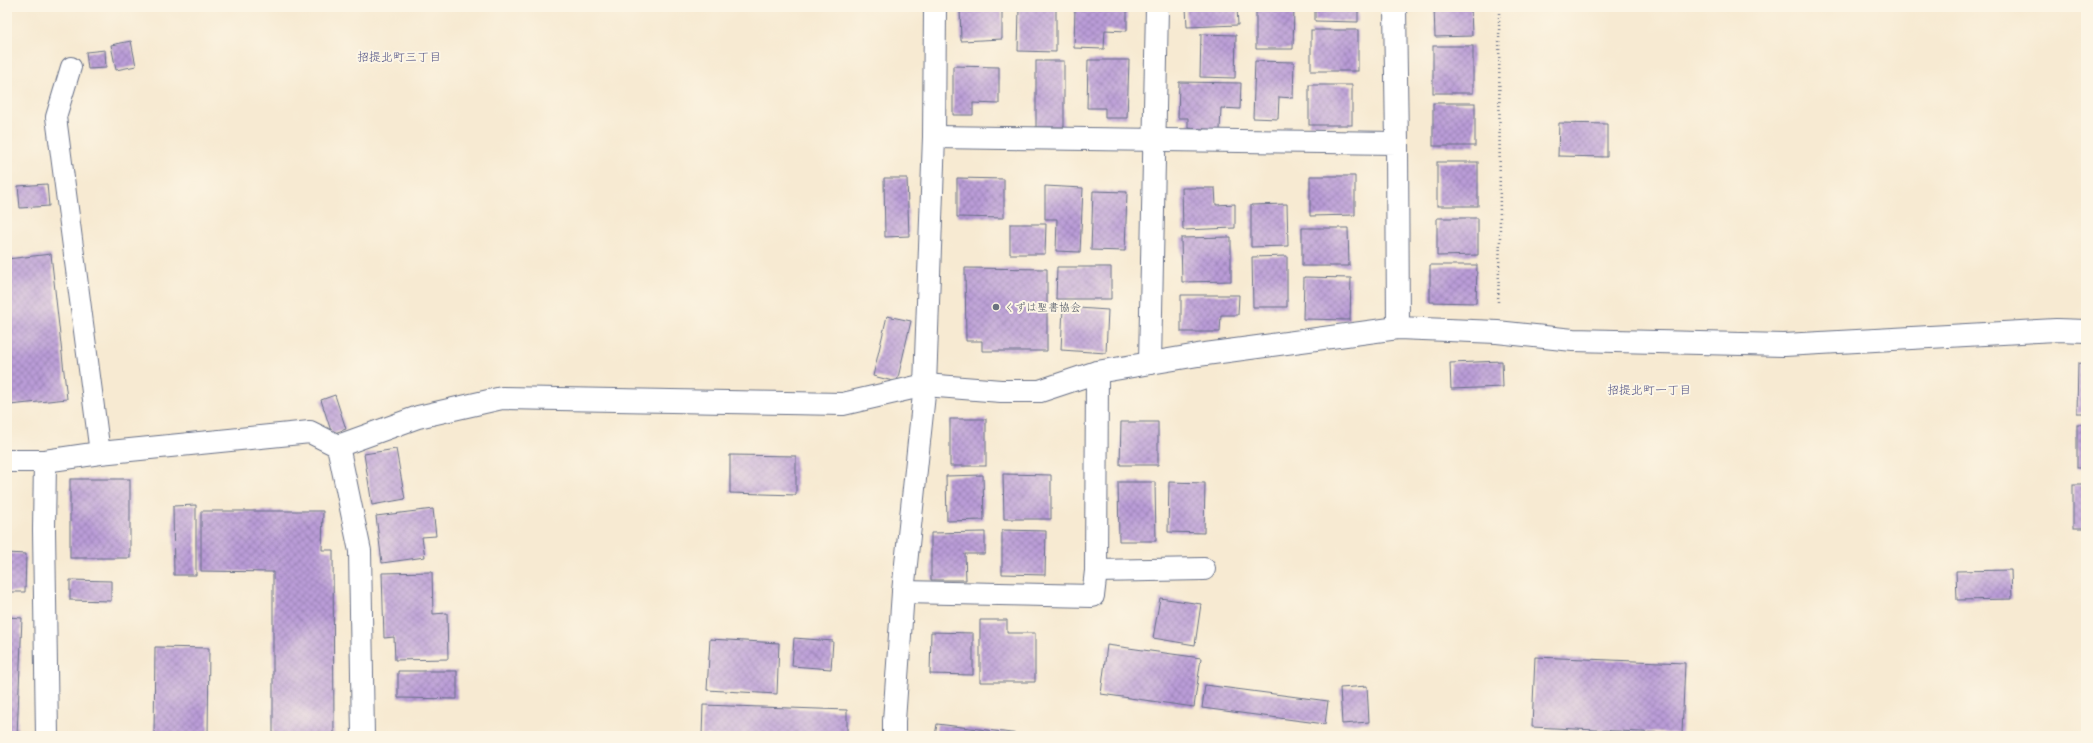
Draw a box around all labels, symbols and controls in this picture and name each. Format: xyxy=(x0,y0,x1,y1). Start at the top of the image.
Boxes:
district label: 招提北町三丁目 xyxy=(357,49,441,64)
place label: くずは聖書協会 xyxy=(1004,300,1081,314)
marker: くずは聖書協会 xyxy=(991,302,1001,312)
district label: 招提北町一丁目 xyxy=(1607,382,1691,397)

